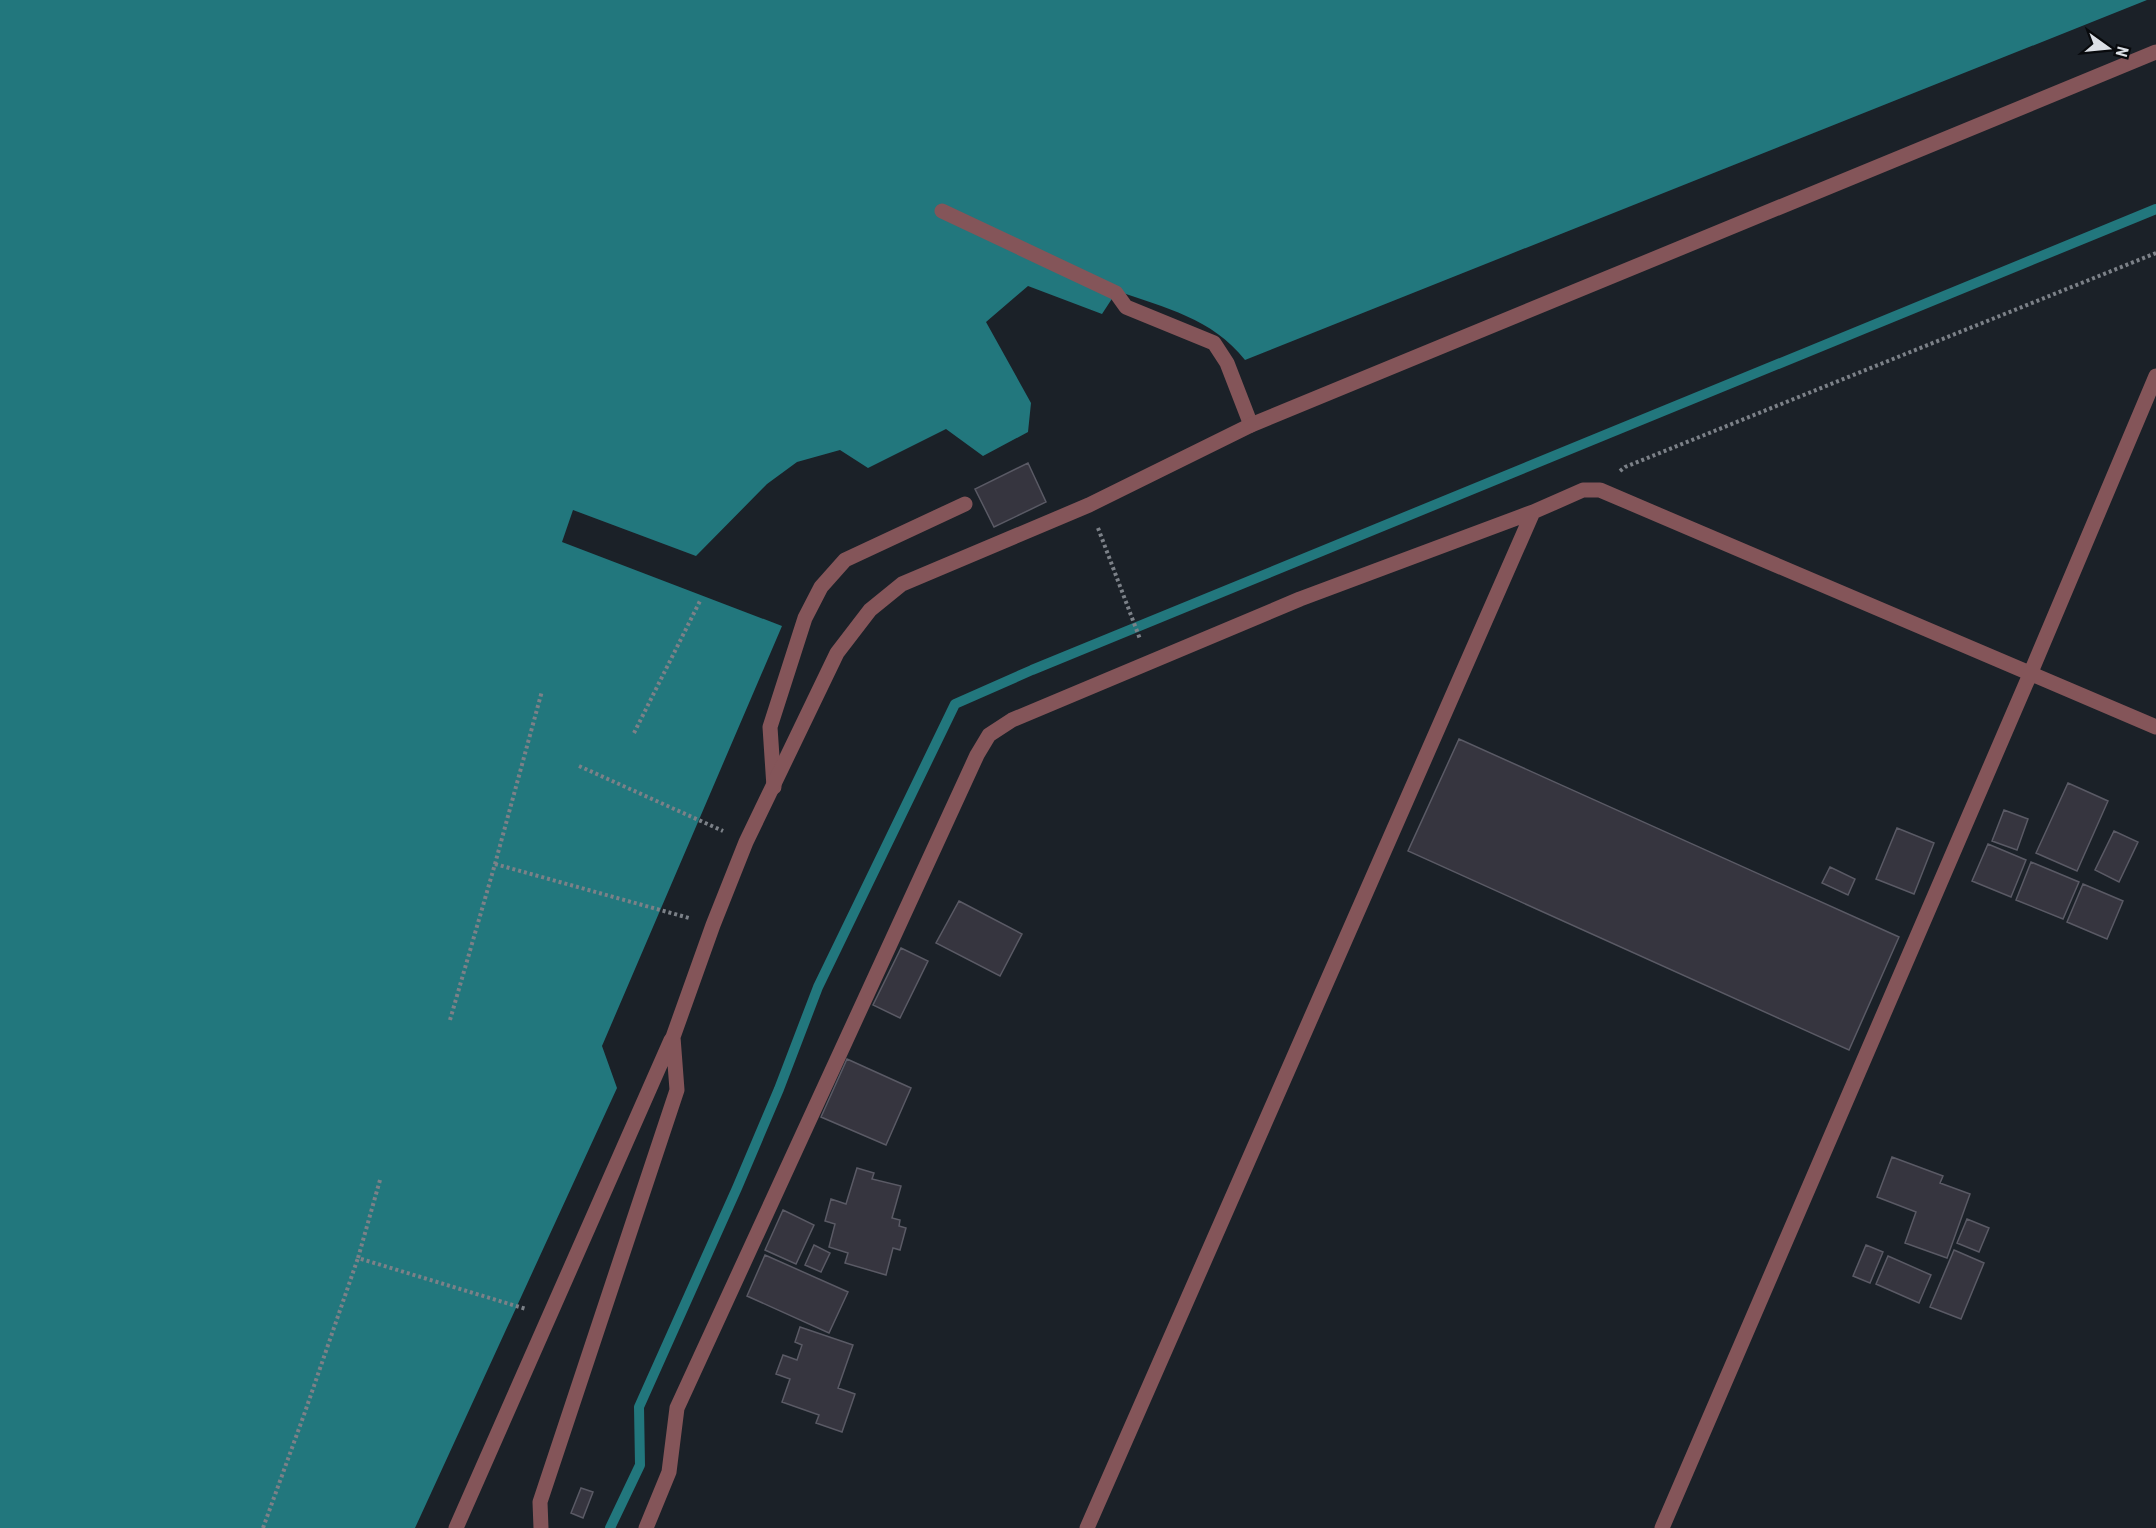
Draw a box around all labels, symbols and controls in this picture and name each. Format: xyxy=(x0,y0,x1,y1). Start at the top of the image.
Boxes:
north arrow xyxy=(2078,18,2138,78)
text: N xyxy=(2112,45,2132,59)

